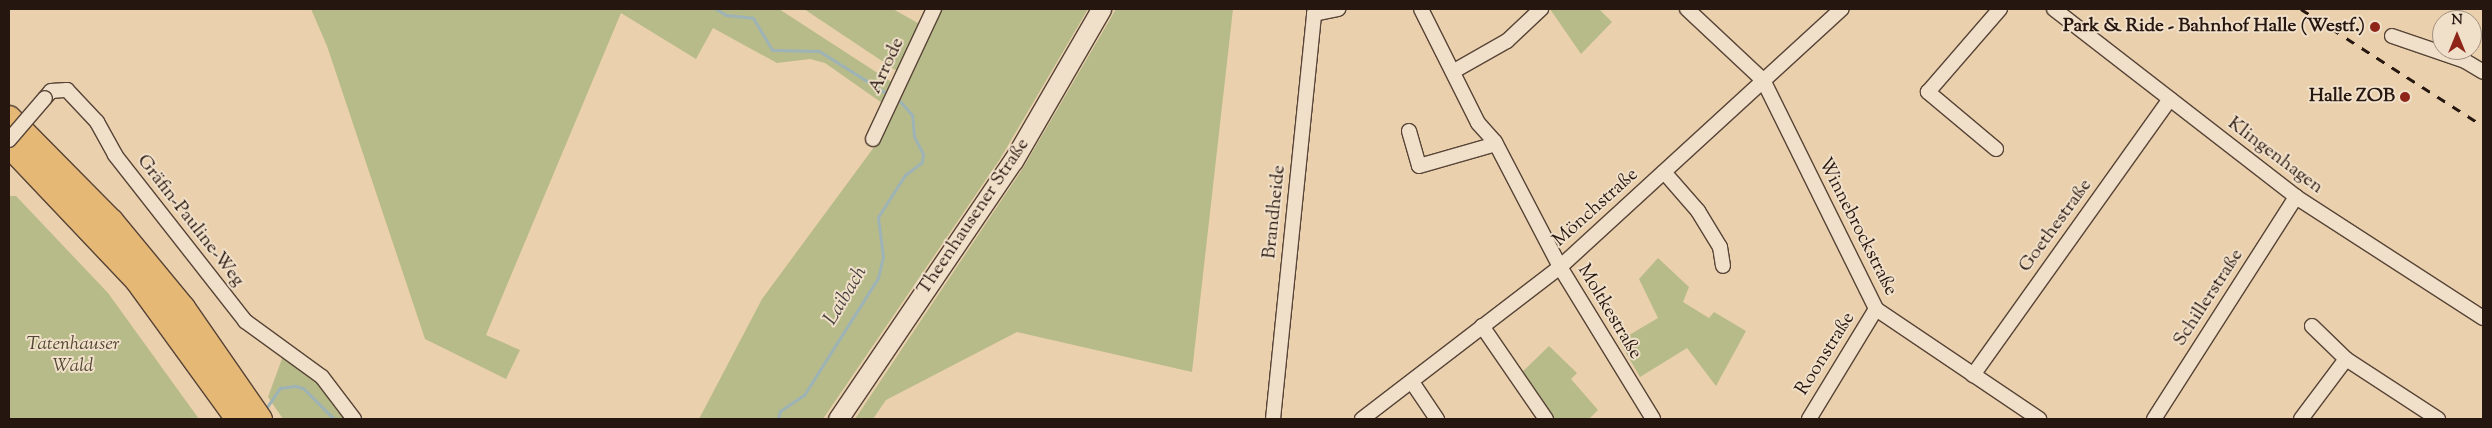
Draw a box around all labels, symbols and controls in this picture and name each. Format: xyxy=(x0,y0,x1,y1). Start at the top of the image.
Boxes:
north arrow xyxy=(2432,10,2482,60)
text: N xyxy=(2451,11,2463,31)
place label: Park & Ride - Bahnhof Halle (Westf.) xyxy=(2063,16,2365,38)
marker: Park & Ride - Bahnhof Halle (Westf.) xyxy=(2369,21,2381,33)
street label: Arrode xyxy=(864,34,910,98)
place label: Halle ZOB xyxy=(2309,86,2395,108)
marker: Halle ZOB xyxy=(2399,91,2411,103)
street label: Klingenhagen xyxy=(2223,113,2327,199)
street label: Theenhausener Straße xyxy=(913,134,1035,300)
street label: Gräfin-Pauline-Weg xyxy=(131,150,249,292)
street label: Winnebrockstraße xyxy=(1812,154,1902,300)
street label: Brandheide xyxy=(1259,164,1291,260)
street label: Mönchstraße xyxy=(1549,164,1643,252)
street label: Goethestraße xyxy=(2015,175,2097,277)
street label: Schillerstraße xyxy=(2169,245,2249,351)
street label: Moltkestraße xyxy=(1572,260,1646,364)
water label: Laibach xyxy=(819,262,873,330)
street label: Roonstraße xyxy=(1791,308,1861,400)
park label: Tatenhauser Wald xyxy=(27,334,119,378)

